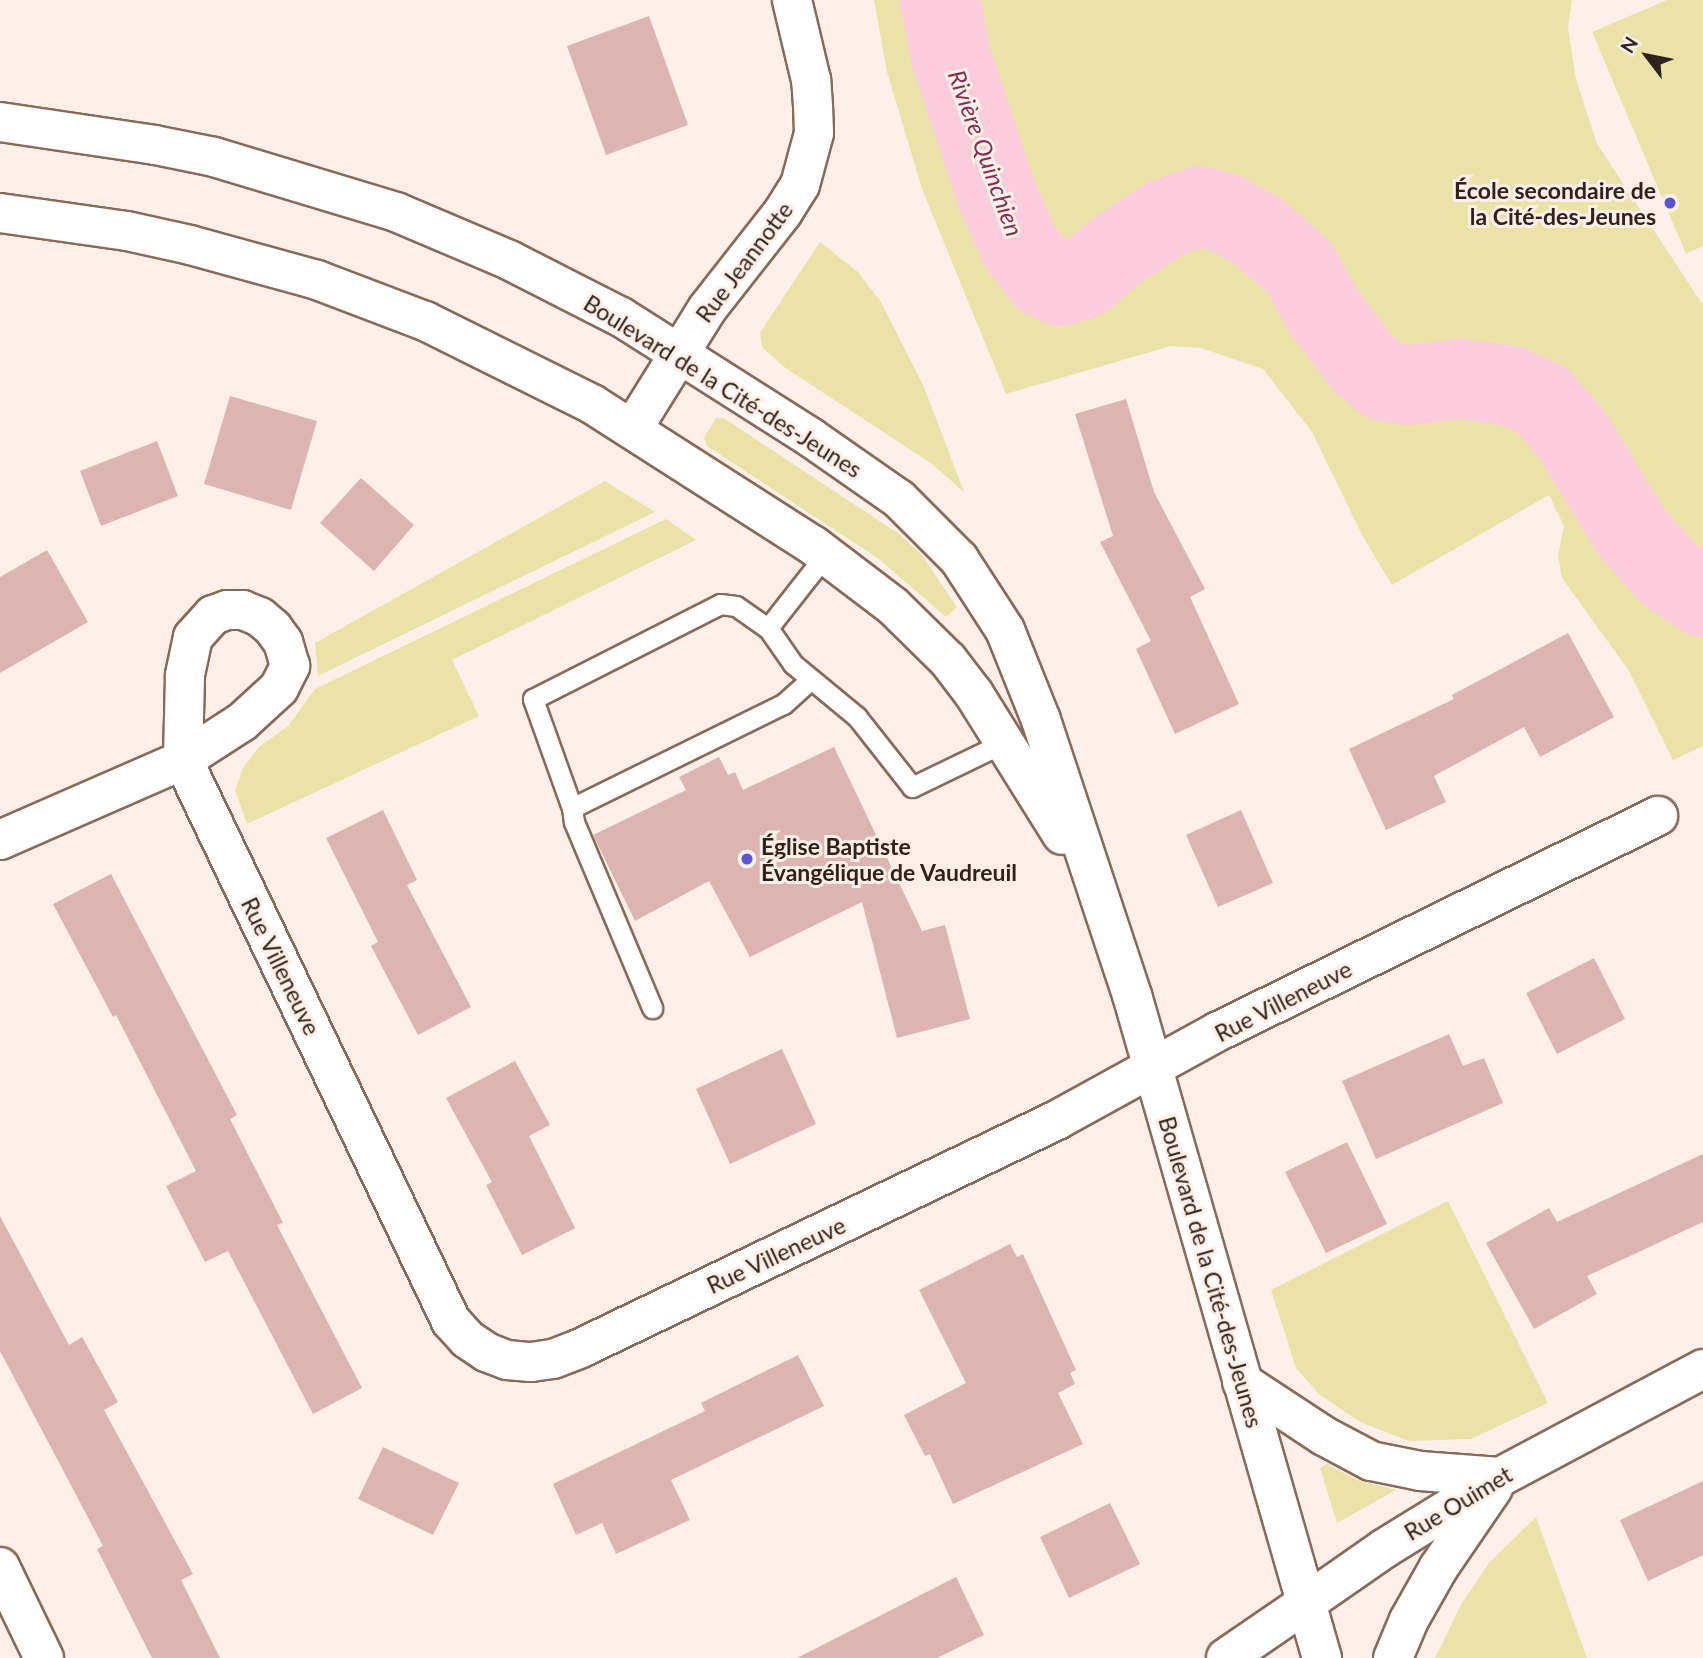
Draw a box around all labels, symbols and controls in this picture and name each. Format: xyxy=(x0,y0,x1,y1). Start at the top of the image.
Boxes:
north arrow xyxy=(1612,21,1682,91)
text: N xyxy=(1615,32,1642,57)
water label: Rivière Quinchien xyxy=(943,66,1029,240)
place label: École secondaire de la Cité-des-Jeunes xyxy=(1454,176,1656,230)
marker: École secondaire de la Cité-des-Jeunes xyxy=(1662,195,1678,211)
street label: Rue Jeannotte xyxy=(690,196,798,328)
street label: Boulevard de la Cité-des-Jeunes xyxy=(579,289,867,483)
place label: Église Baptiste Évangélique de Vaudreuil xyxy=(761,832,1018,886)
marker: Église Baptiste Évangélique de Vaudreuil xyxy=(739,851,755,867)
street label: Rue Villeneuve xyxy=(236,892,326,1040)
street label: Rue Villeneuve xyxy=(1210,955,1356,1047)
street label: Boulevard de la Cité-des-Jeunes xyxy=(1153,1113,1269,1431)
street label: Rue Villeneuve xyxy=(702,1211,850,1299)
street label: Rue Ouimet xyxy=(1399,1460,1517,1546)

